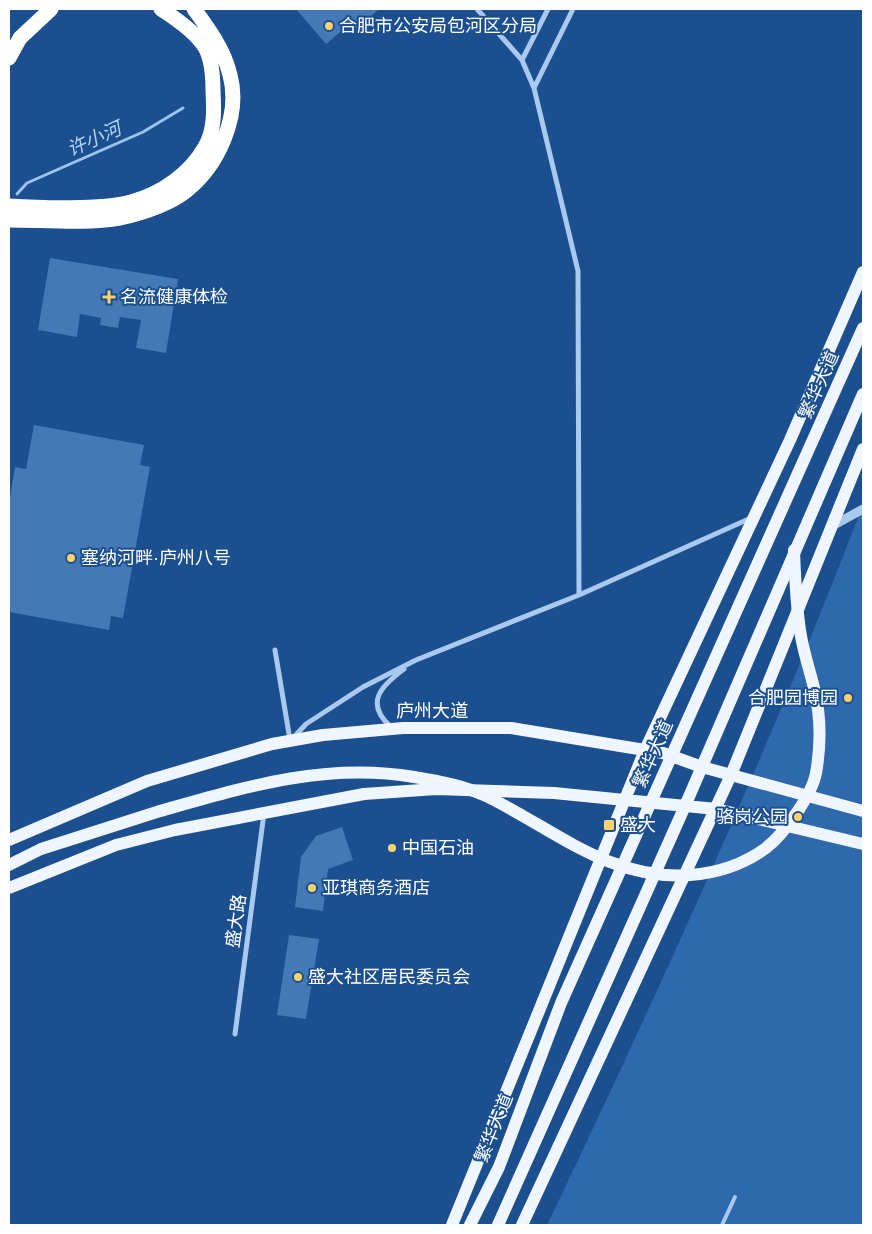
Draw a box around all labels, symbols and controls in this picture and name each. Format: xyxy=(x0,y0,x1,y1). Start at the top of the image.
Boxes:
place label: 合肥市公安局包河区分局 xyxy=(339,16,537,36)
marker: 合肥市公安局包河区分局 xyxy=(323,20,335,32)
water label: 许小河 xyxy=(64,116,128,160)
place label: 名流健康体检 xyxy=(120,287,228,307)
marker: 名流健康体检 xyxy=(102,290,116,304)
street label: 繁华大道 xyxy=(795,348,843,422)
place label: 塞纳河畔·庐州八号 xyxy=(81,548,231,568)
marker: 塞纳河畔·庐州八号 xyxy=(65,552,77,564)
place label: 合肥园博园 xyxy=(748,688,838,708)
marker: 合肥园博园 xyxy=(842,692,854,704)
street label: 庐州大道 xyxy=(396,701,468,721)
street label: 繁华大道 xyxy=(629,717,677,791)
place label: 骆岗公园 xyxy=(716,807,788,827)
marker: 骆岗公园 xyxy=(792,811,804,823)
place label: 盛大 xyxy=(620,815,656,835)
marker: 盛大 xyxy=(602,818,616,832)
place label: 中国石油 xyxy=(402,838,474,858)
marker: 中国石油 xyxy=(386,842,398,854)
place label: 亚琪商务酒店 xyxy=(322,878,430,898)
marker: 亚琪商务酒店 xyxy=(306,882,318,894)
street label: 盛大路 xyxy=(222,893,250,949)
place label: 盛大社区居民委员会 xyxy=(308,967,470,987)
marker: 盛大社区居民委员会 xyxy=(292,971,304,983)
street label: 繁华大道 xyxy=(471,1091,517,1165)

